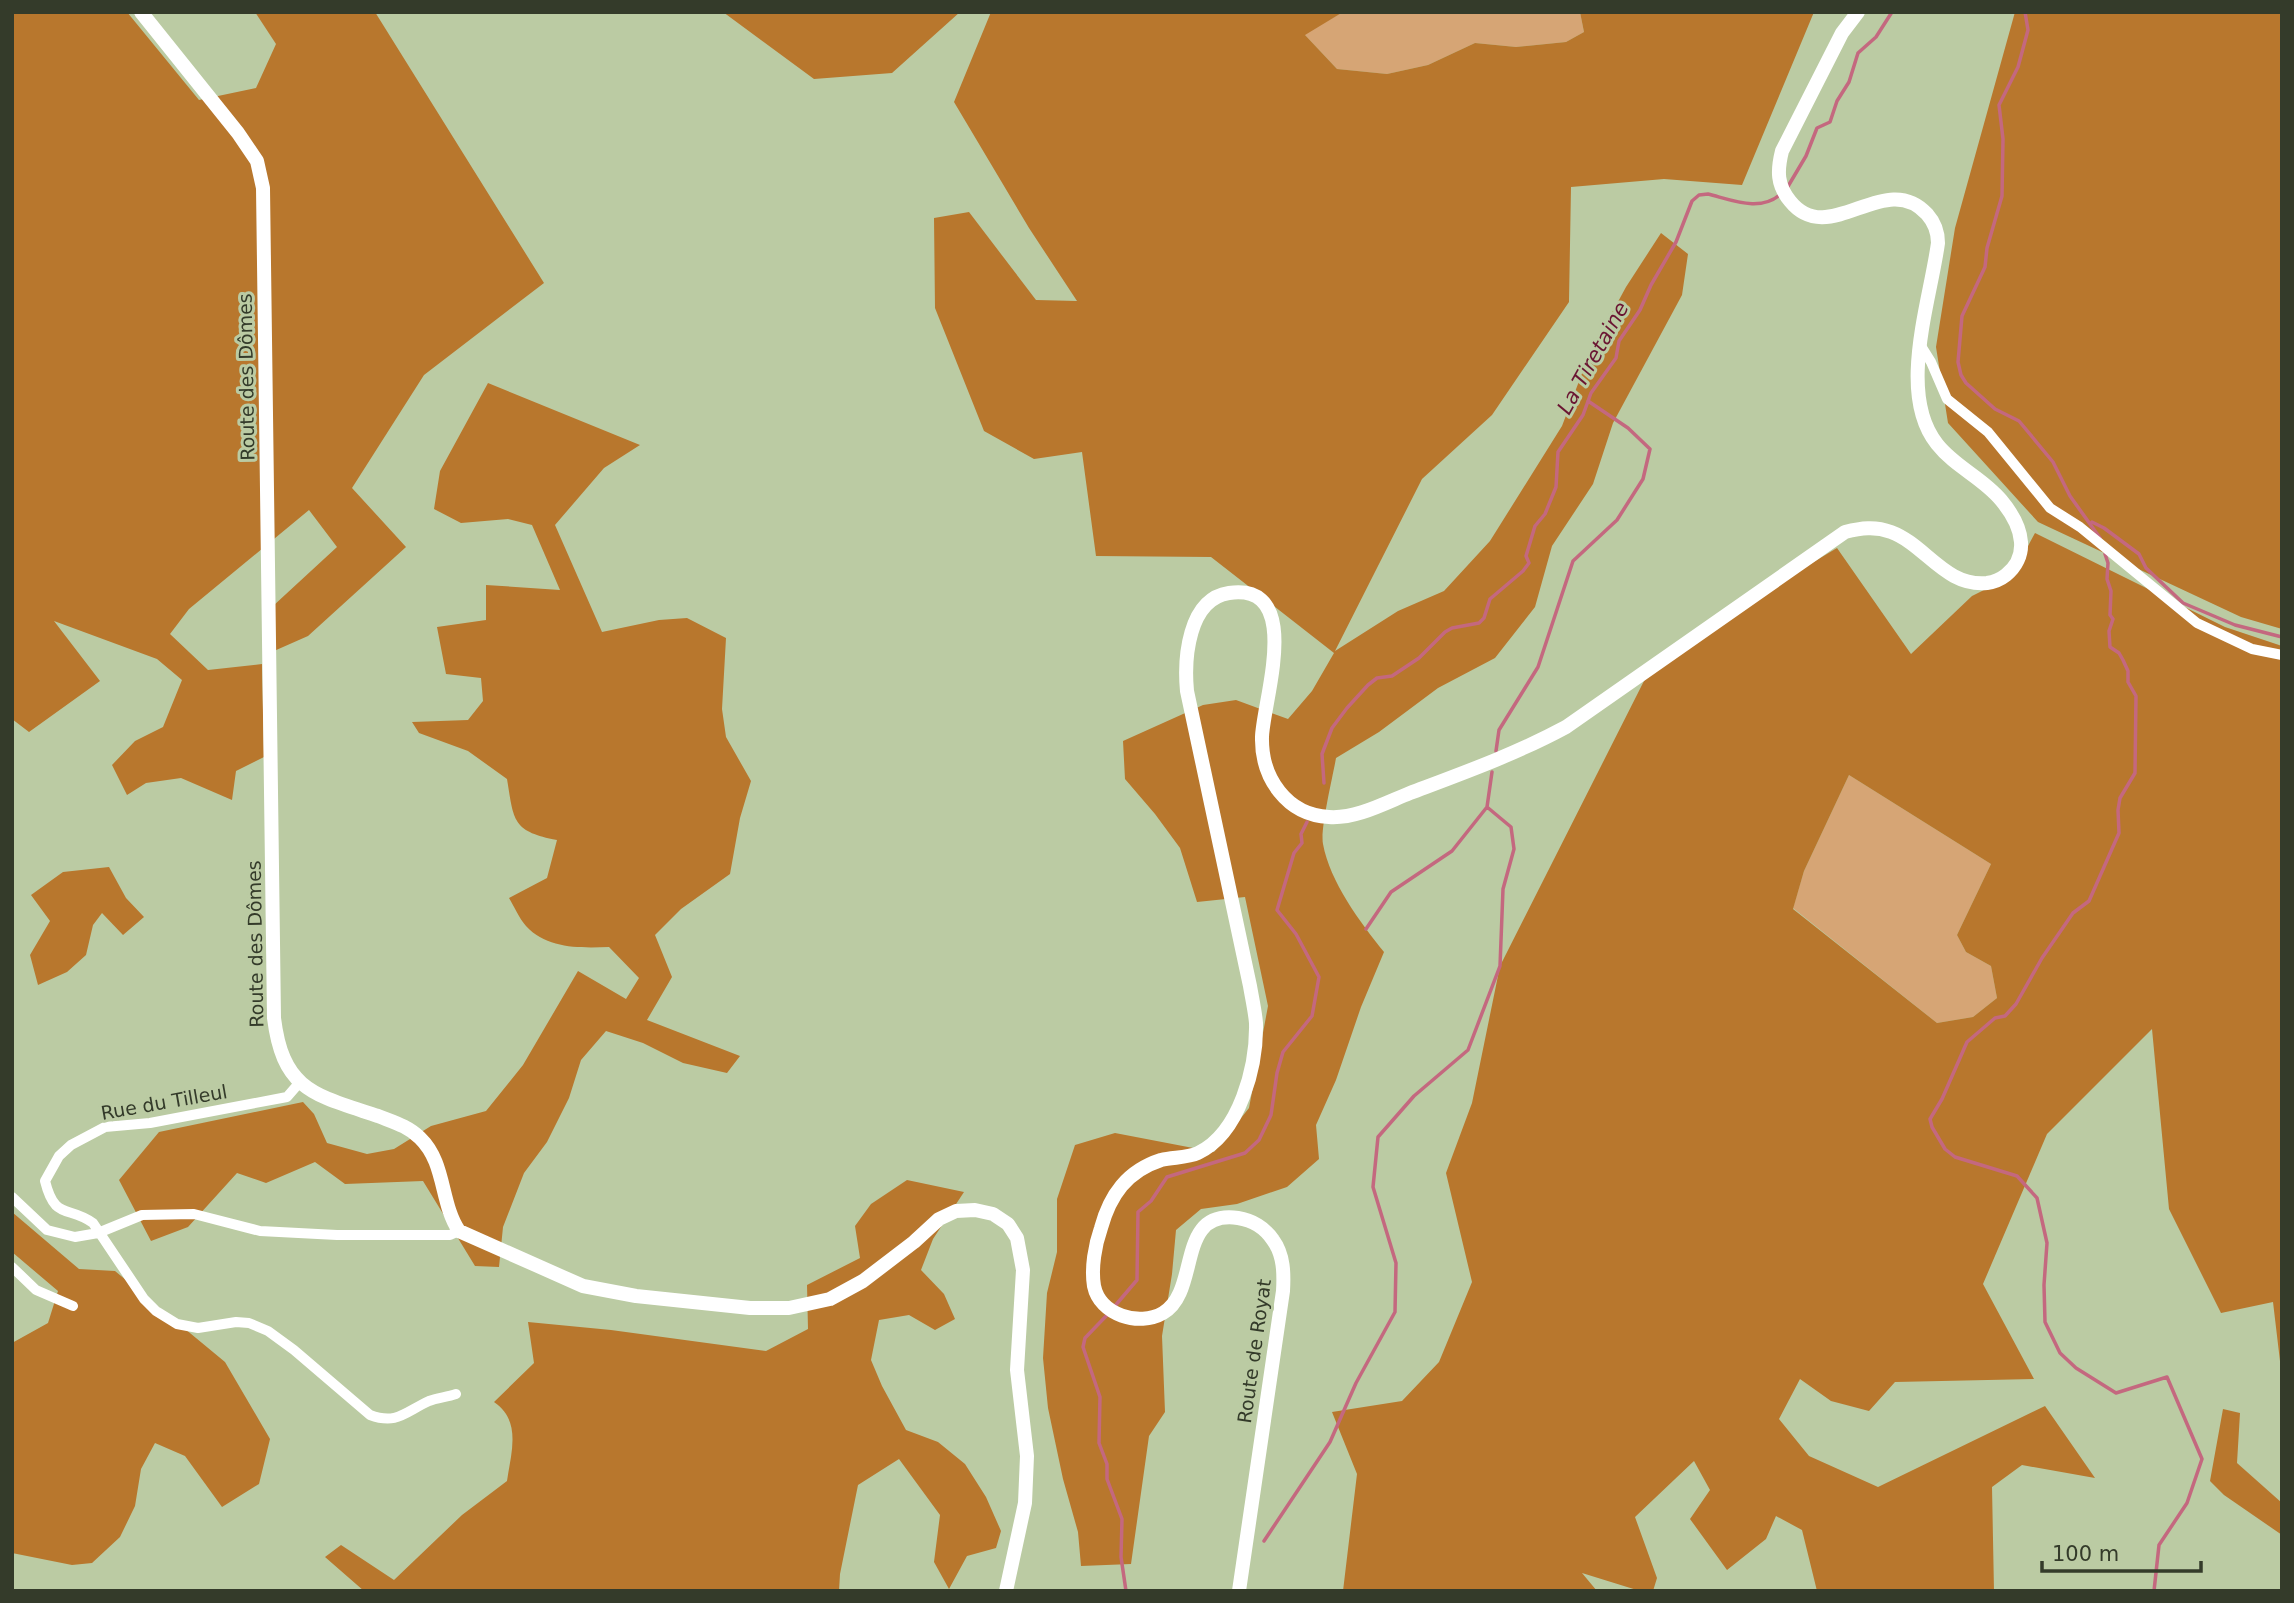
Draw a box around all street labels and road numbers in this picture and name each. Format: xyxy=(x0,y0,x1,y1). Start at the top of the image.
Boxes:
street label: Route des Dômes xyxy=(234,293,258,461)
street label: Route des Dômes xyxy=(243,860,267,1028)
street label: Rue du Tilleul xyxy=(99,1080,229,1124)
street label: Route de Royat xyxy=(1233,1278,1275,1424)

